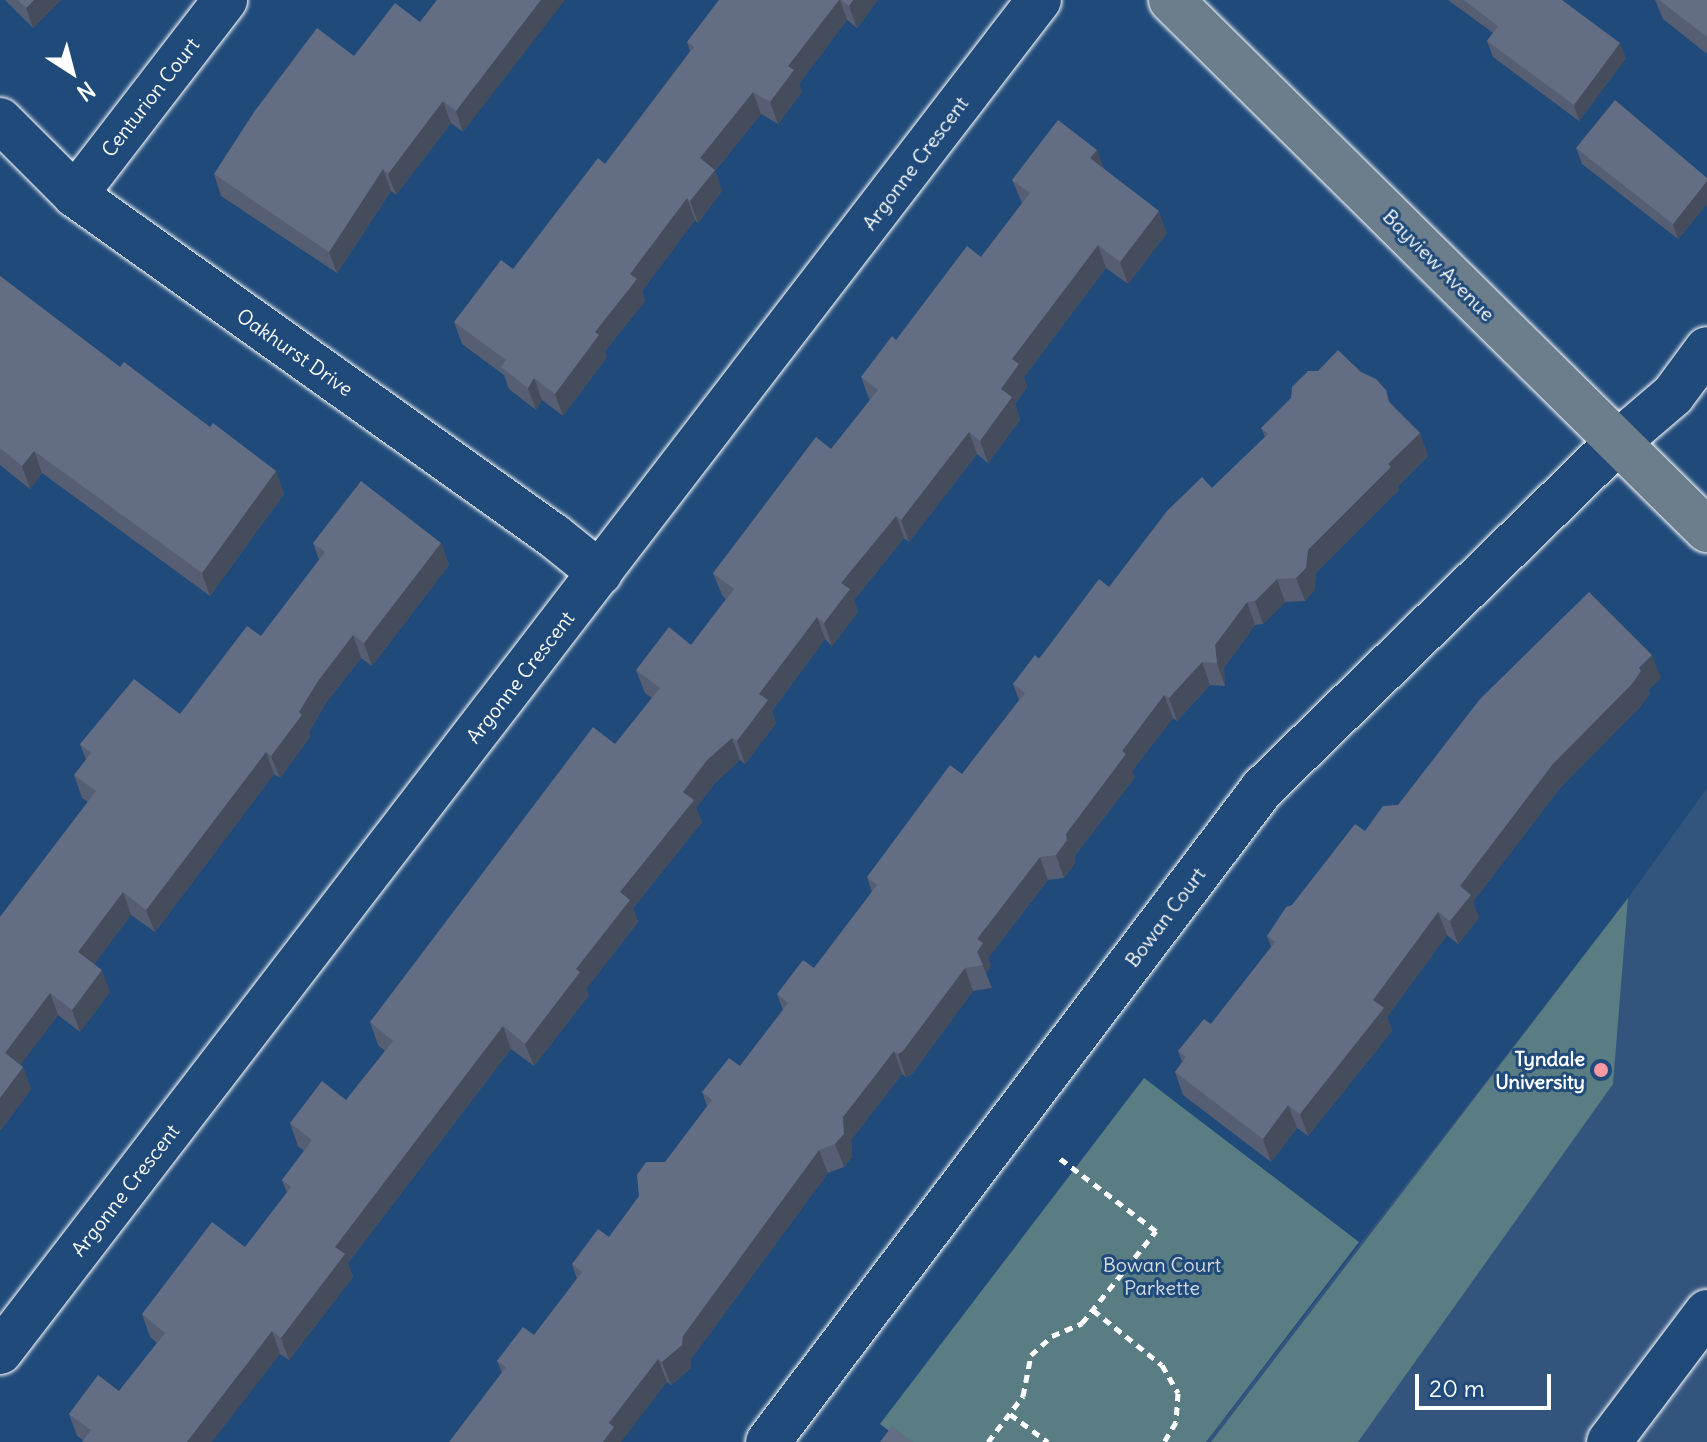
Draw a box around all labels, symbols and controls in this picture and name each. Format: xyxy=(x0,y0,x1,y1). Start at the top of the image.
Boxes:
north arrow xyxy=(32,32,112,112)
street label: Centurion Court xyxy=(96,33,204,161)
text: N xyxy=(72,76,100,107)
street label: Argonne Crescent xyxy=(857,91,973,235)
street label: Bayview Avenue xyxy=(1378,204,1500,326)
street label: Oakhurst Drive xyxy=(232,303,358,401)
street label: Argonne Crescent xyxy=(461,606,579,748)
street label: Bowan Court xyxy=(1120,862,1210,972)
place label: Tyndale University xyxy=(1495,1046,1585,1093)
marker: Tyndale University xyxy=(1592,1061,1610,1079)
street label: Argonne Crescent xyxy=(66,1119,184,1261)
park label: Bowan Court Parkette xyxy=(1103,1253,1221,1300)
scale bar xyxy=(1419,1358,1555,1408)
text: 20 m xyxy=(1429,1373,1485,1403)

